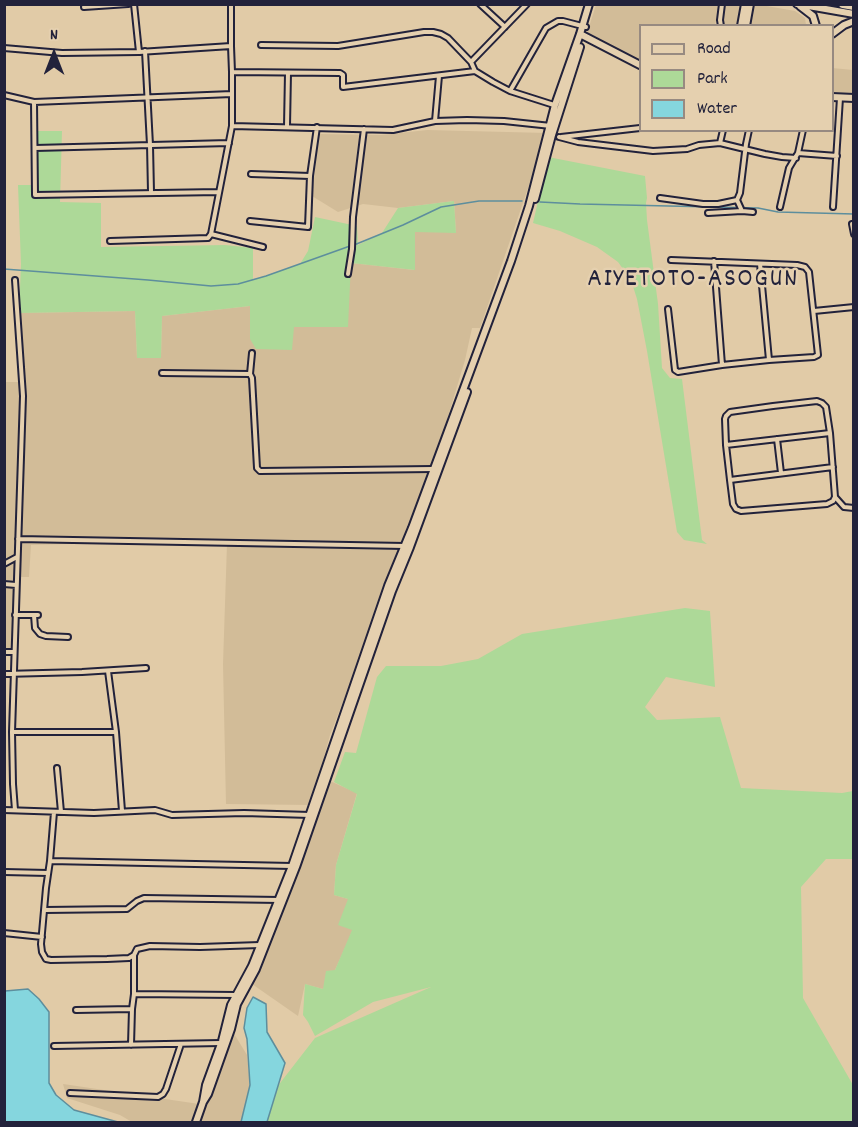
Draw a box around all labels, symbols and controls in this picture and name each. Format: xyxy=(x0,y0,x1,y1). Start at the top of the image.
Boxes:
north arrow xyxy=(24,24,84,84)
text: N xyxy=(50,24,58,47)
legend xyxy=(639,24,834,132)
text: Road xyxy=(697,37,731,62)
text: Park xyxy=(697,67,728,92)
text: Water xyxy=(697,97,737,122)
district label: AIYETOTO-ASOGUN xyxy=(587,265,799,297)

